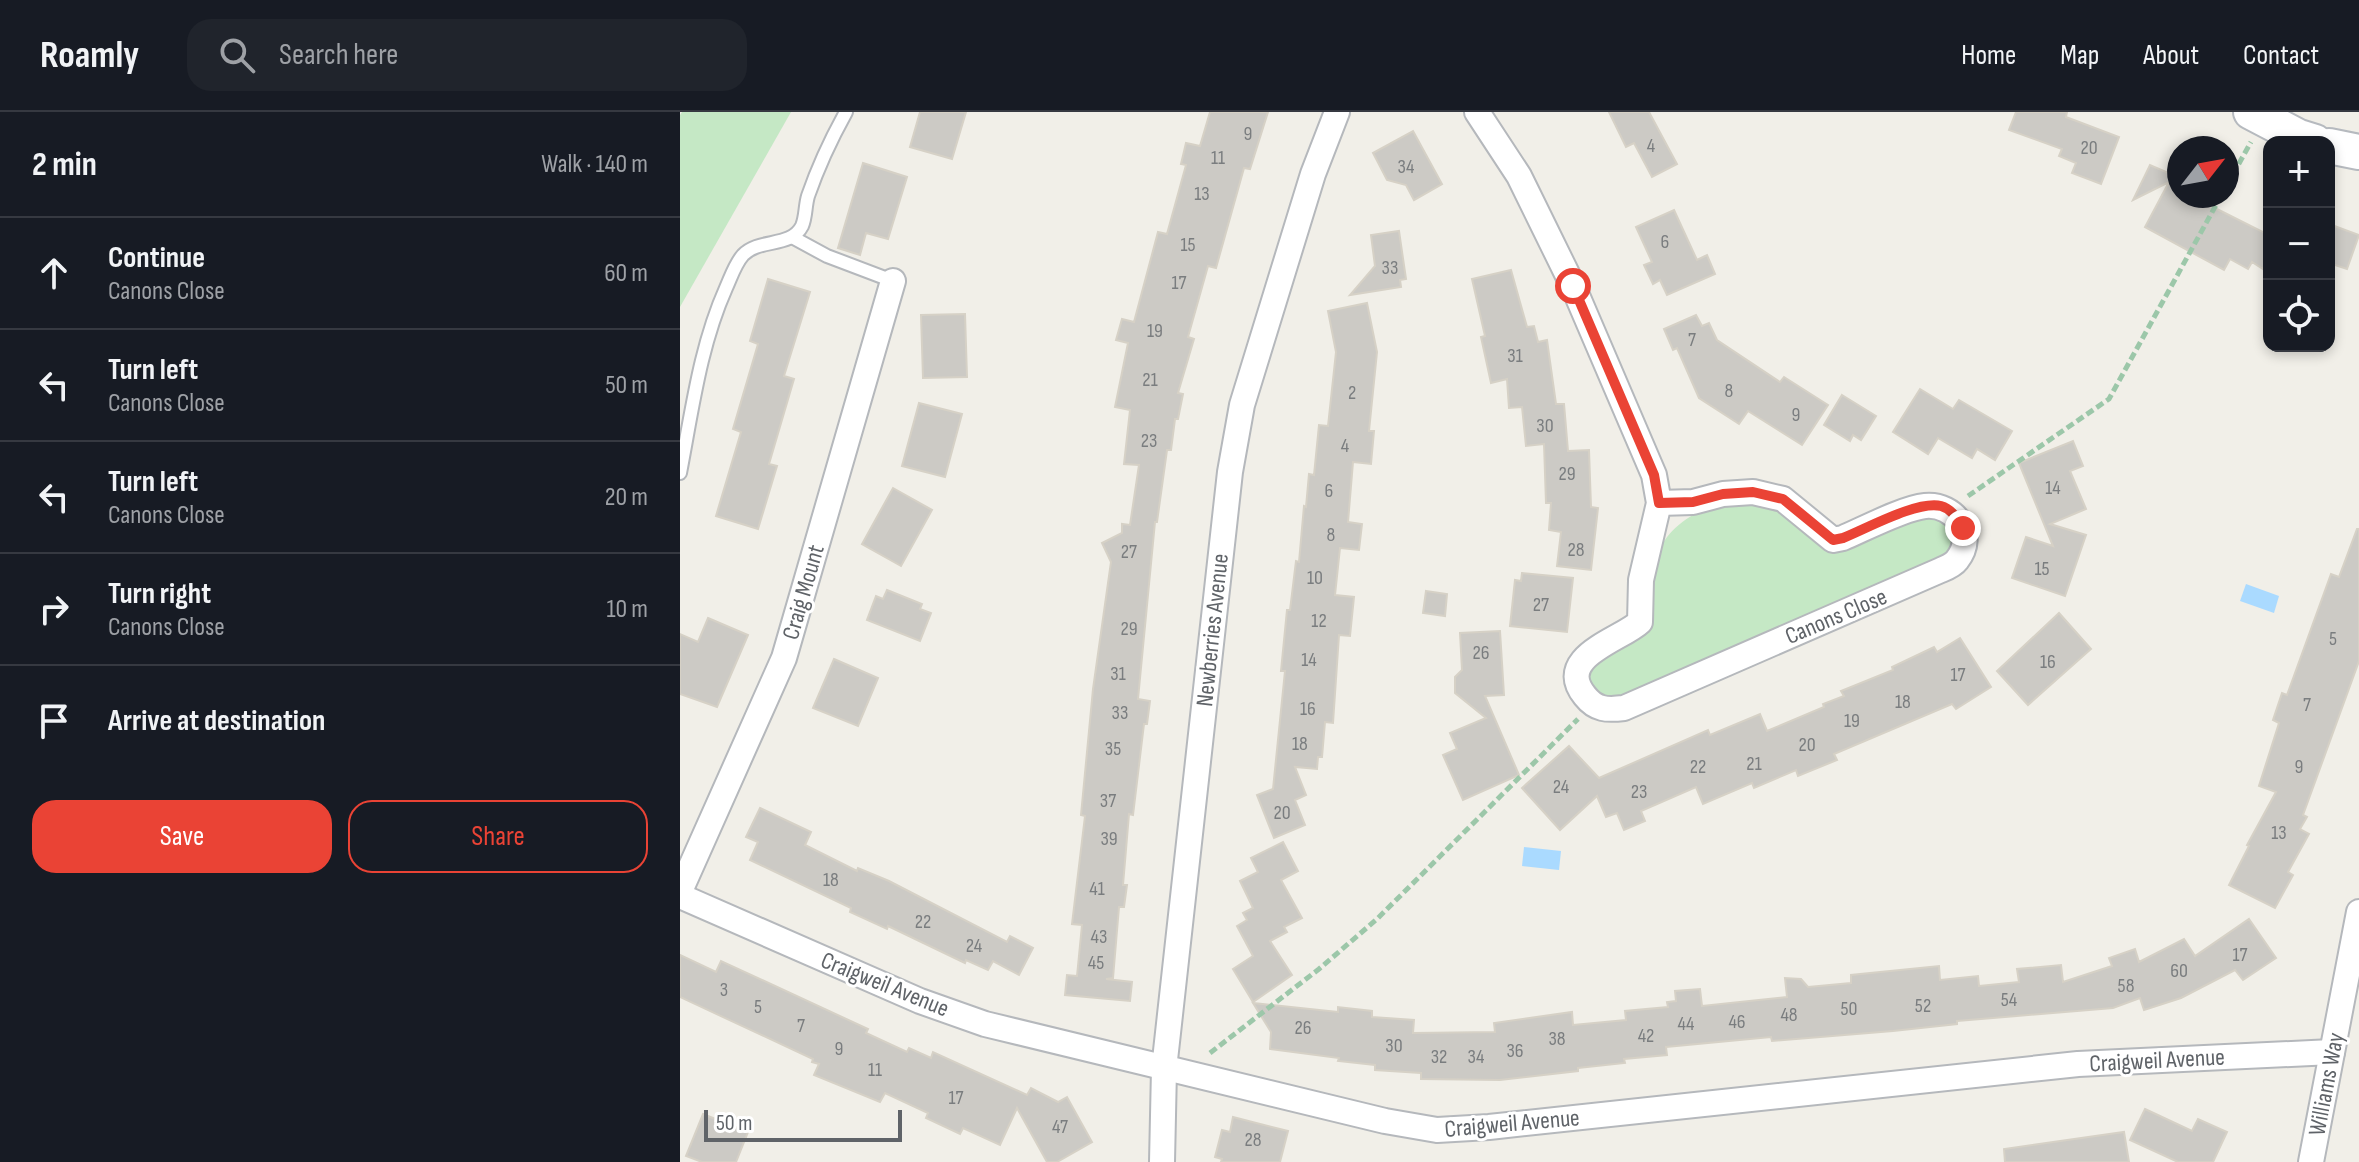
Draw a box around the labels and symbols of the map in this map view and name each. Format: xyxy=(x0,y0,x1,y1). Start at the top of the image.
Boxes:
house number: 9 xyxy=(1244,122,1252,146)
house number: 4 xyxy=(1647,134,1655,158)
house number: 20 xyxy=(2080,136,2098,160)
north arrow xyxy=(2167,136,2239,208)
house number: 11 xyxy=(1211,146,1225,170)
house number: 34 xyxy=(1398,155,1414,179)
house number: 13 xyxy=(1194,182,1210,206)
house number: 6 xyxy=(1661,230,1669,254)
house number: 15 xyxy=(1180,233,1196,257)
house number: 33 xyxy=(1382,256,1398,280)
route start xyxy=(1555,268,1591,304)
house number: 17 xyxy=(1172,271,1186,295)
house number: 19 xyxy=(1147,319,1163,343)
house number: 7 xyxy=(1688,328,1696,352)
house number: 31 xyxy=(1507,344,1523,368)
house number: 21 xyxy=(1142,368,1158,392)
house number: 8 xyxy=(1725,379,1733,403)
house number: 2 xyxy=(1348,381,1356,405)
house number: 9 xyxy=(1792,403,1800,427)
house number: 30 xyxy=(1536,414,1554,438)
house number: 23 xyxy=(1141,429,1157,453)
house number: 4 xyxy=(1341,434,1349,458)
house number: 29 xyxy=(1558,462,1576,486)
house number: 14 xyxy=(2045,476,2061,500)
house number: 6 xyxy=(1325,479,1333,503)
route end xyxy=(1945,510,1981,546)
house number: 8 xyxy=(1327,523,1335,547)
house number: 28 xyxy=(1568,538,1585,562)
house number: 27 xyxy=(1121,540,1137,564)
street label: Craig Mount xyxy=(776,541,831,643)
street label: Newberries Avenue xyxy=(1190,552,1235,708)
house number: 15 xyxy=(2034,557,2050,581)
house number: 10 xyxy=(1307,566,1323,590)
street label: Canons Close xyxy=(1781,582,1891,651)
house number: 27 xyxy=(1533,593,1549,617)
house number: 12 xyxy=(1311,609,1327,633)
house number: 29 xyxy=(1120,617,1138,641)
house number: 5 xyxy=(2329,627,2337,651)
house number: 26 xyxy=(1473,641,1490,665)
house number: 14 xyxy=(1301,648,1317,672)
house number: 16 xyxy=(2040,650,2056,674)
house number: 31 xyxy=(1110,662,1126,686)
house number: 17 xyxy=(1951,663,1965,687)
house number: 18 xyxy=(1895,690,1911,714)
house number: 7 xyxy=(2303,693,2311,717)
house number: 16 xyxy=(1300,697,1316,721)
house number: 33 xyxy=(1112,701,1128,725)
house number: 19 xyxy=(1844,709,1860,733)
house number: 18 xyxy=(1292,732,1308,756)
house number: 20 xyxy=(1798,733,1816,757)
house number: 35 xyxy=(1105,737,1121,761)
house number: 21 xyxy=(1746,752,1762,776)
house number: 22 xyxy=(1690,755,1706,779)
house number: 9 xyxy=(2295,755,2303,779)
house number: 24 xyxy=(1553,775,1569,799)
house number: 23 xyxy=(1631,780,1647,804)
house number: 37 xyxy=(1100,789,1116,813)
house number: 20 xyxy=(1273,801,1291,825)
house number: 13 xyxy=(2271,821,2287,845)
house number: 39 xyxy=(1100,827,1118,851)
house number: 18 xyxy=(823,868,839,892)
house number: 41 xyxy=(1089,877,1105,901)
house number: 22 xyxy=(915,910,931,934)
house number: 43 xyxy=(1091,925,1107,949)
house number: 24 xyxy=(966,934,982,958)
house number: 17 xyxy=(2233,943,2247,967)
street label: Craigweil Avenue xyxy=(817,946,953,1023)
house number: 45 xyxy=(1088,951,1104,975)
house number: 60 xyxy=(2170,959,2188,983)
house number: 58 xyxy=(2118,974,2134,998)
house number: 3 xyxy=(720,978,728,1002)
house number: 54 xyxy=(2001,988,2017,1012)
house number: 52 xyxy=(1915,994,1931,1018)
house number: 5 xyxy=(754,995,762,1019)
house number: 50 xyxy=(1841,997,1857,1021)
house number: 48 xyxy=(1780,1003,1798,1027)
house number: 46 xyxy=(1728,1010,1746,1034)
house number: 44 xyxy=(1678,1012,1694,1036)
house number: 7 xyxy=(797,1014,805,1038)
house number: 26 xyxy=(1295,1016,1312,1040)
house number: 42 xyxy=(1638,1024,1654,1048)
house number: 38 xyxy=(1548,1027,1566,1051)
street label: Williams Way xyxy=(2302,1030,2351,1138)
house number: 30 xyxy=(1385,1034,1403,1058)
house number: 9 xyxy=(835,1037,843,1061)
house number: 36 xyxy=(1506,1039,1524,1063)
street label: Craigweil Avenue xyxy=(2089,1042,2225,1079)
house number: 32 xyxy=(1431,1045,1447,1069)
house number: 34 xyxy=(1468,1045,1484,1069)
house number: 11 xyxy=(868,1058,882,1082)
house number: 17 xyxy=(949,1086,963,1110)
street label: Craigweil Avenue xyxy=(1443,1103,1581,1144)
scale bar xyxy=(704,1106,902,1142)
house number: 47 xyxy=(1052,1115,1068,1139)
house number: 28 xyxy=(1245,1128,1262,1152)

